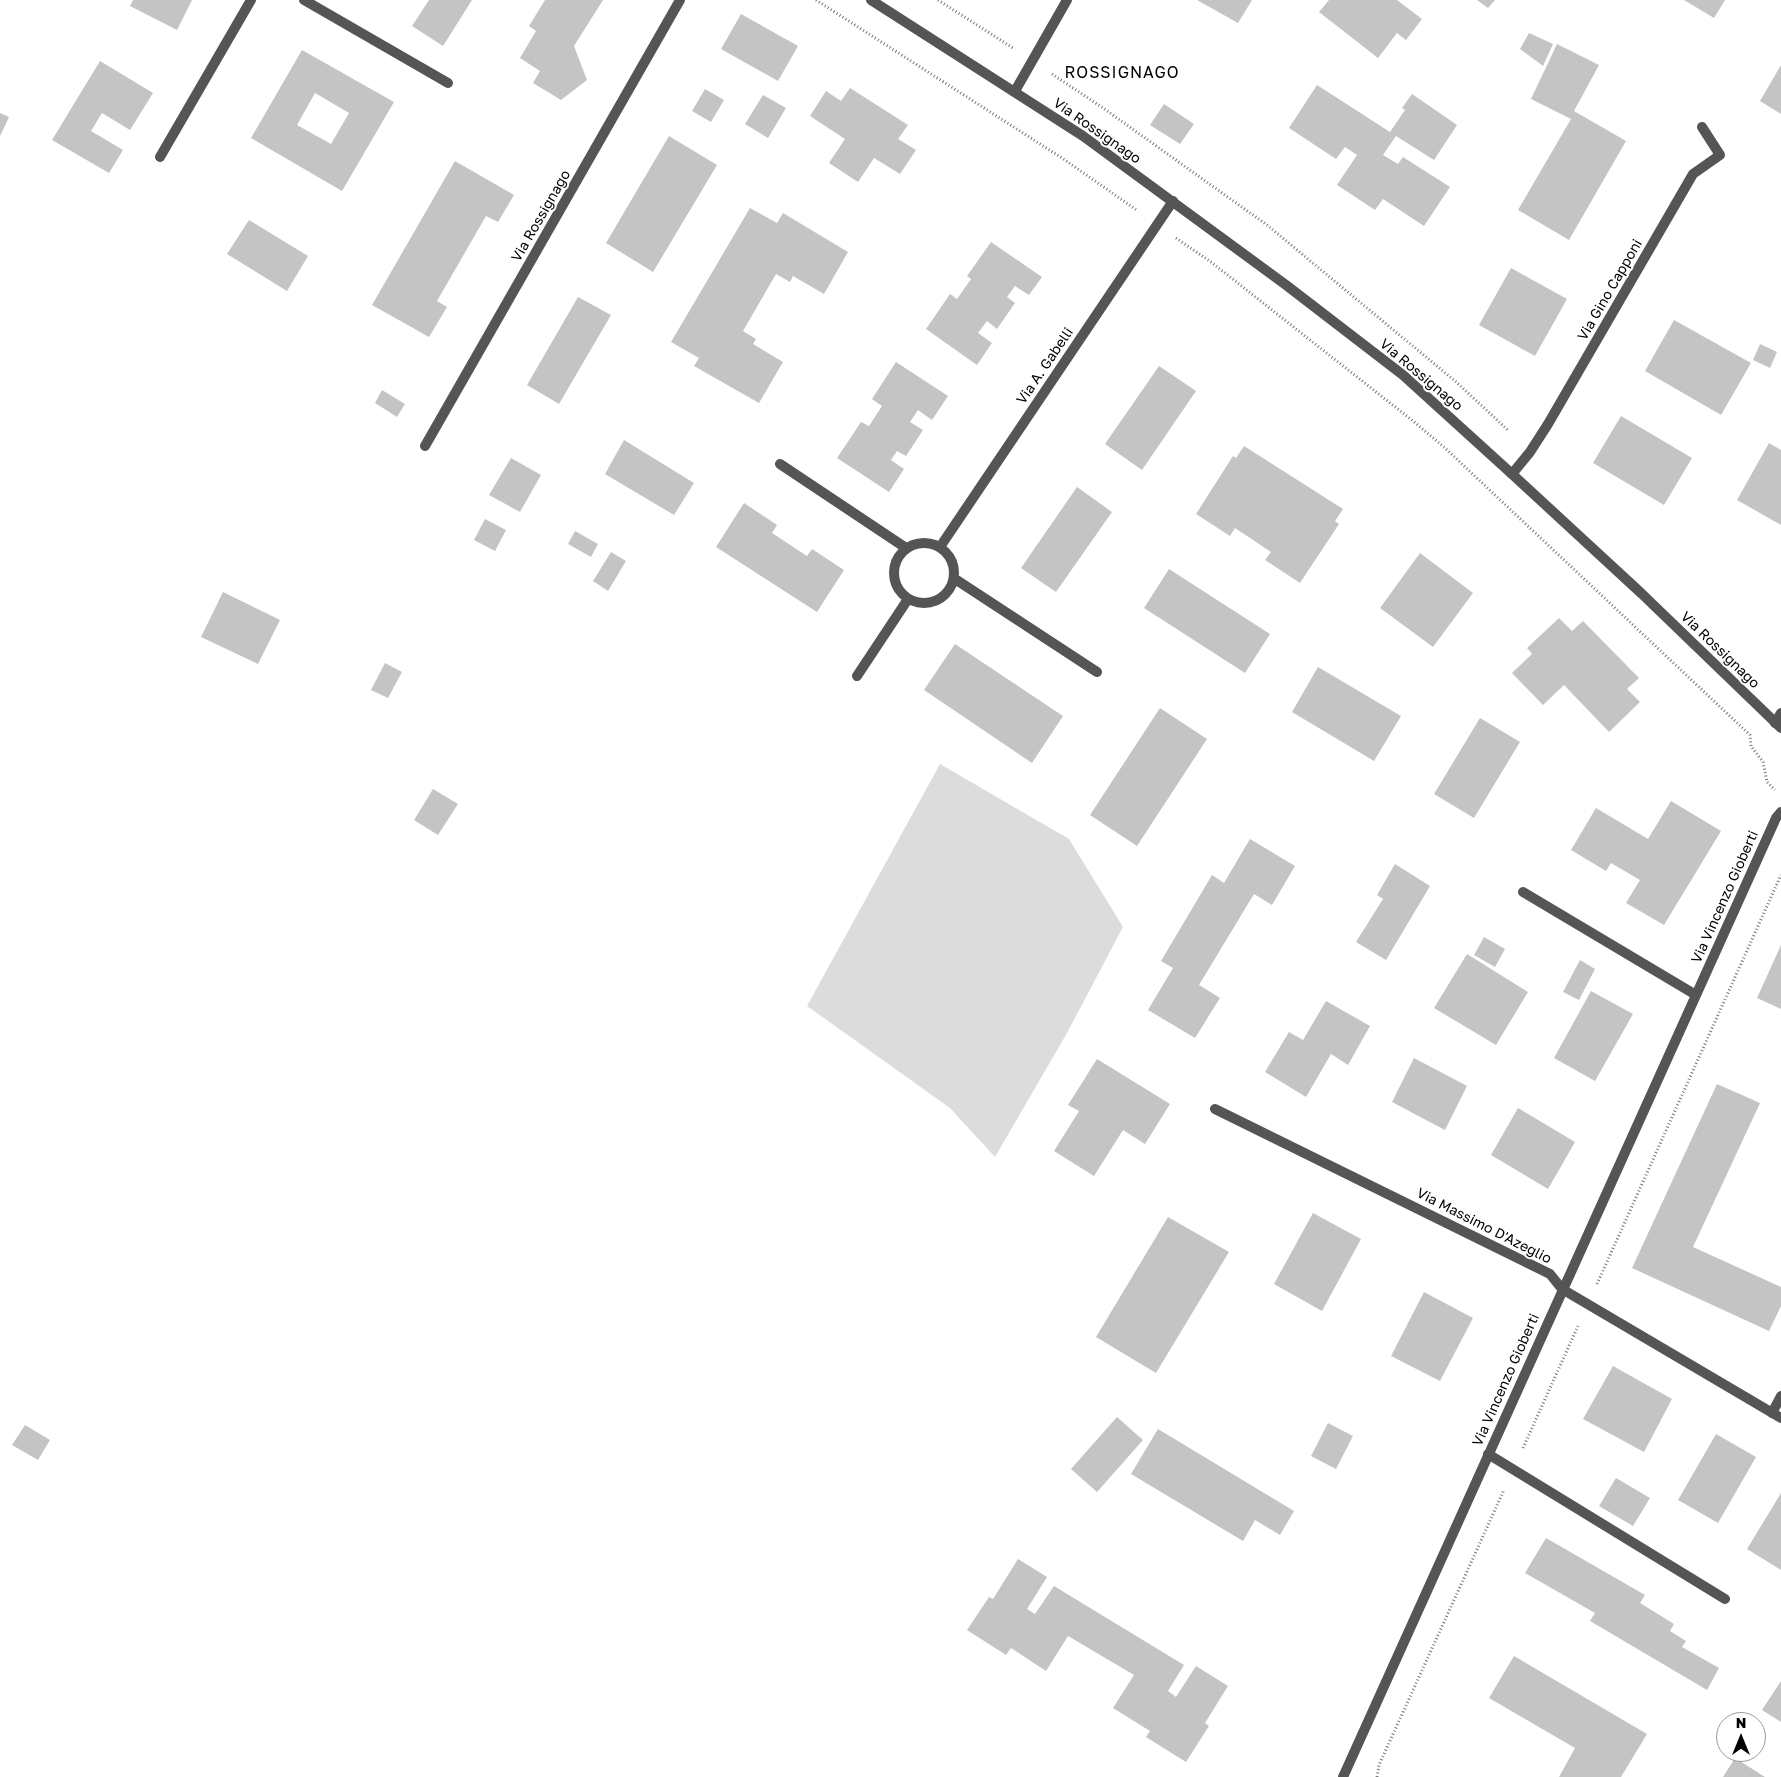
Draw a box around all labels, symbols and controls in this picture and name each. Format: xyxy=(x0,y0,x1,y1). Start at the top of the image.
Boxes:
district label: ROSSIGNAGO xyxy=(1063,63,1181,83)
street label: Via Rossignago xyxy=(1050,95,1144,167)
street label: Via Rossignago xyxy=(508,167,574,265)
street label: Via Gino Capponi xyxy=(1574,236,1646,344)
street label: Via A. Gabelli xyxy=(1013,324,1077,408)
street label: Via Rossignago xyxy=(1376,335,1466,415)
street label: Via Rossignago xyxy=(1677,608,1763,692)
street label: Via Vincenzo Gioberti xyxy=(1688,828,1762,966)
street label: Via Massimo D'Azeglio xyxy=(1414,1185,1554,1267)
street label: Via Vincenzo Gioberti xyxy=(1469,1311,1543,1449)
north arrow xyxy=(1716,1712,1766,1762)
text: N xyxy=(1736,1714,1746,1731)

